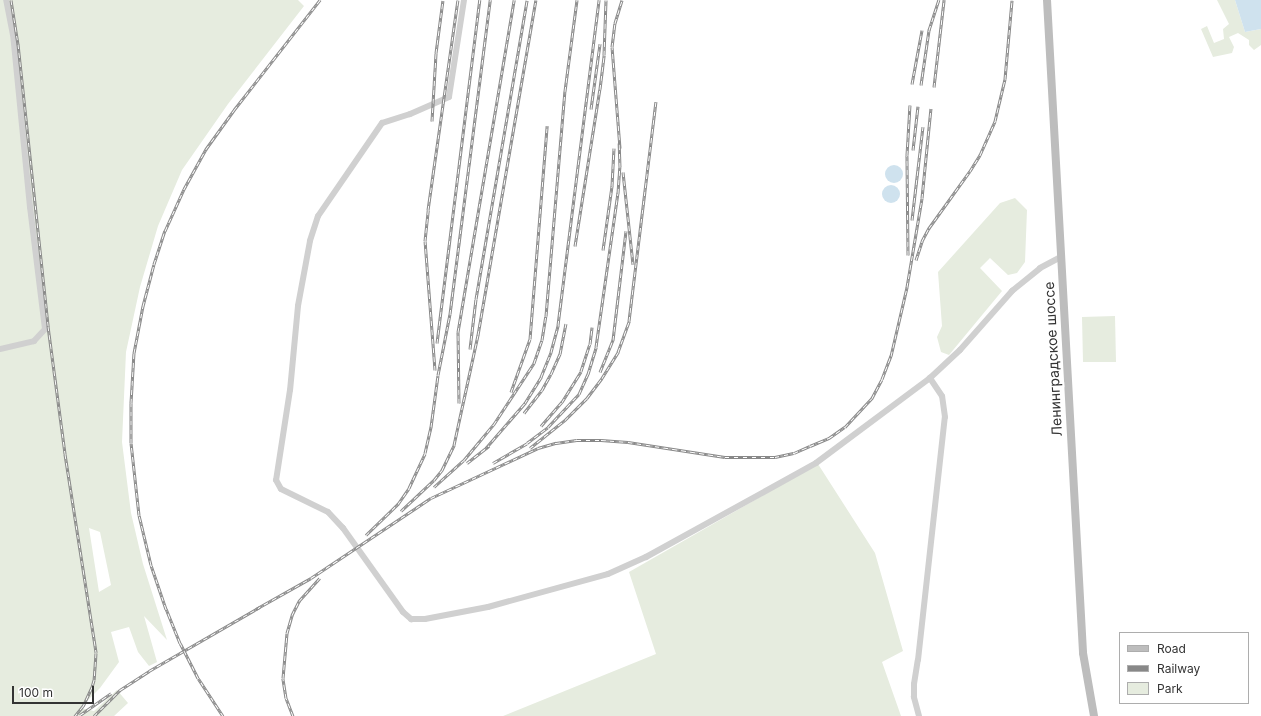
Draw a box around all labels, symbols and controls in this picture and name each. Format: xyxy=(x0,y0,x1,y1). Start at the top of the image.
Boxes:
street label: Ленинградское шоссе xyxy=(1041,281,1065,437)
legend xyxy=(1119,632,1249,704)
text: Road xyxy=(1157,641,1186,656)
text: Railway xyxy=(1157,661,1200,676)
scale bar xyxy=(14,678,96,704)
text: Park xyxy=(1157,681,1183,696)
text: 100 m xyxy=(19,685,53,700)

